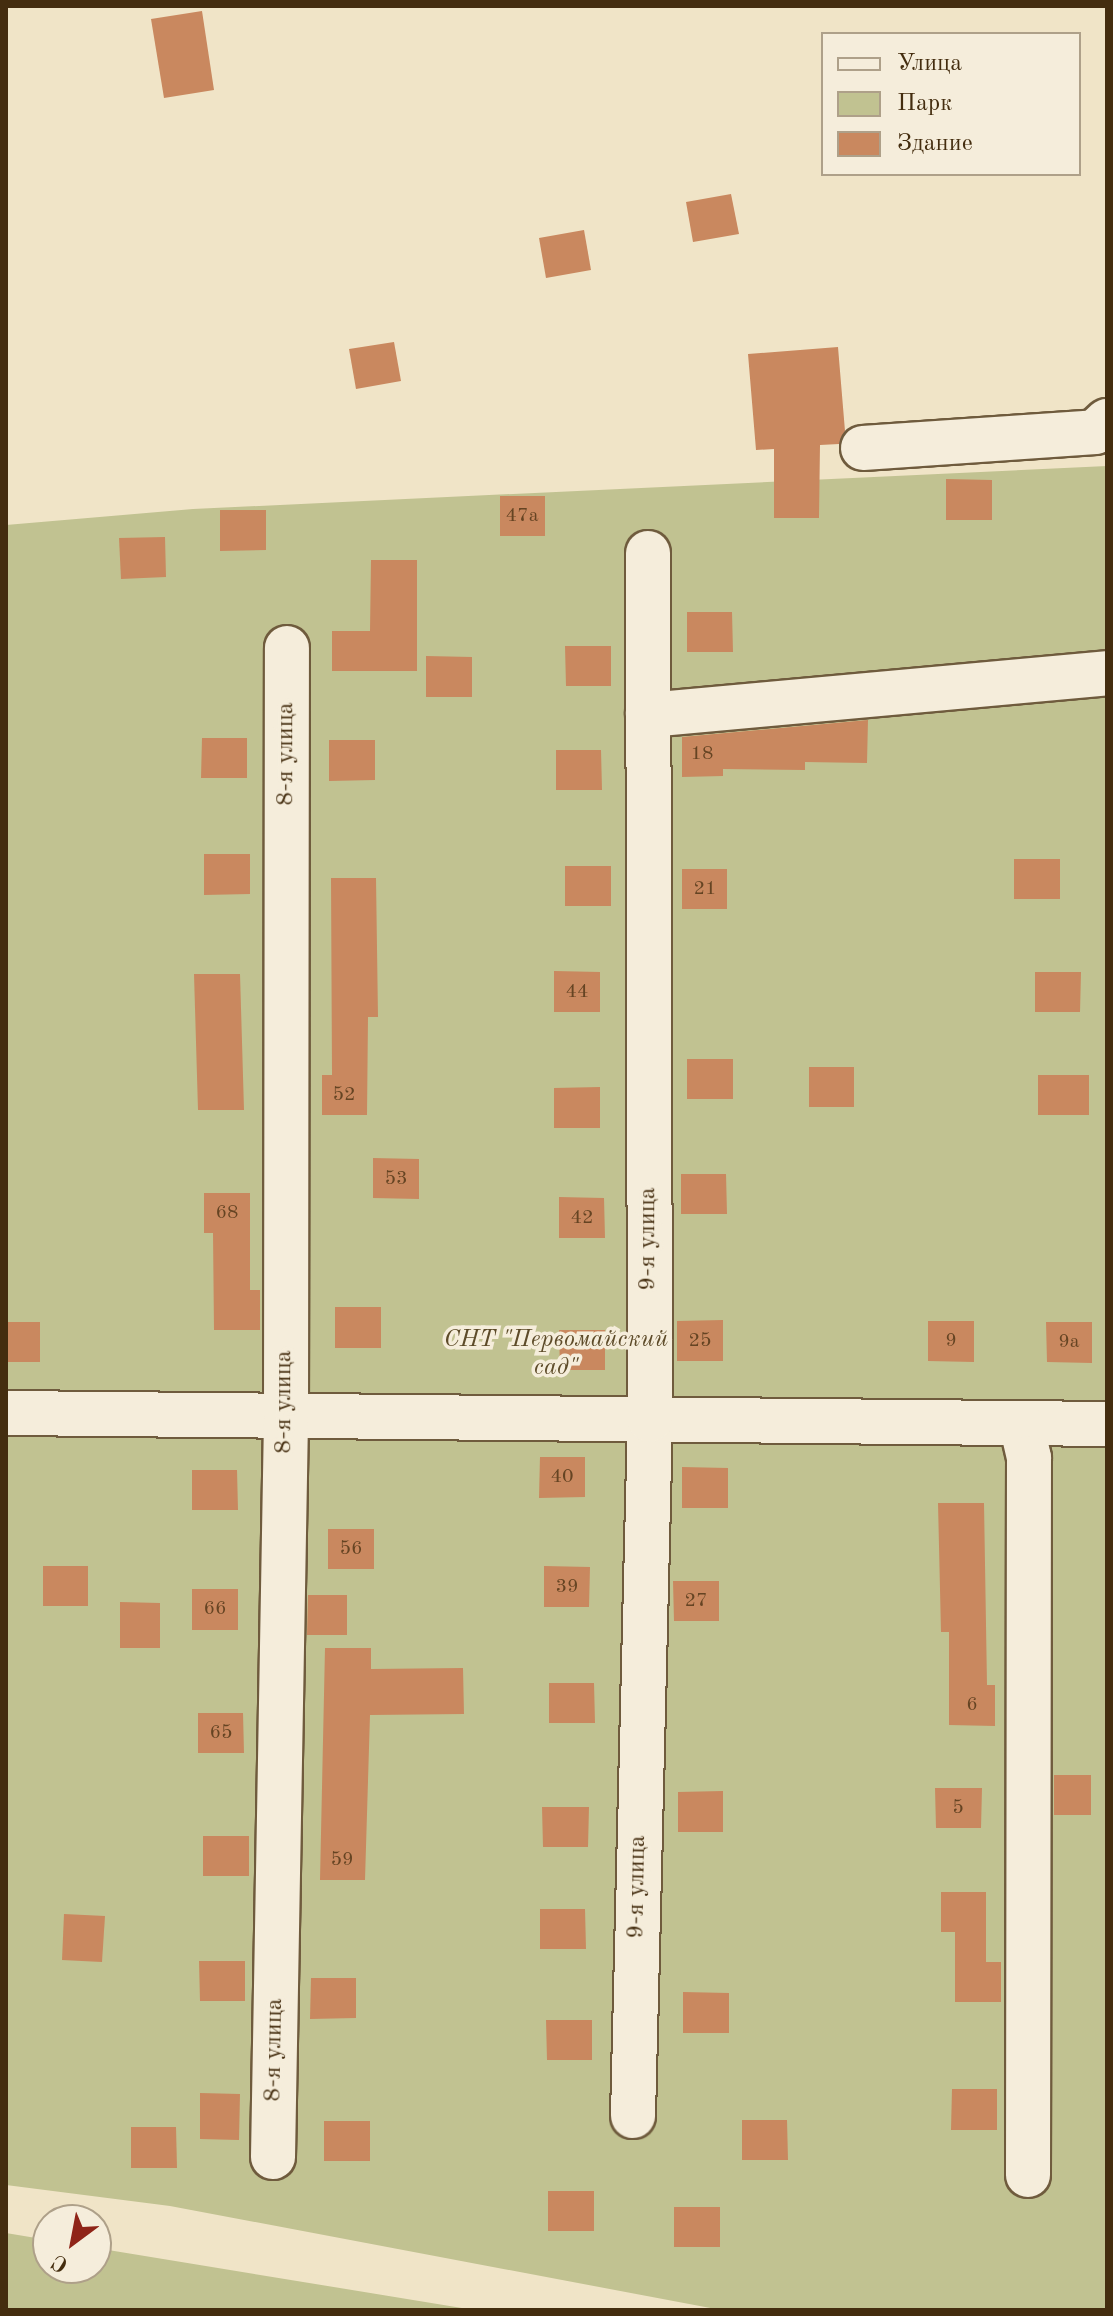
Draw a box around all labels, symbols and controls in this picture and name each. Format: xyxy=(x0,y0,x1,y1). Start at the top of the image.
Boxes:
legend xyxy=(821,32,1081,176)
text: Улица xyxy=(897,52,962,76)
text: Парк xyxy=(897,92,952,116)
text: Здание xyxy=(897,132,973,156)
house number: 47а xyxy=(505,504,539,528)
street label: 8-я улица xyxy=(273,702,301,806)
house number: 18 xyxy=(690,742,714,766)
house number: 21 xyxy=(693,877,717,901)
house number: 44 xyxy=(565,980,589,1004)
house number: 52 xyxy=(332,1083,356,1107)
house number: 53 xyxy=(384,1167,408,1191)
street label: 9-я улица xyxy=(635,1187,663,1291)
house number: 68 xyxy=(215,1201,239,1225)
house number: 42 xyxy=(570,1206,594,1230)
park label: СНТ "Первомайский сад" xyxy=(444,1327,668,1383)
house number: 25 xyxy=(688,1329,712,1353)
house number: 9 xyxy=(945,1329,957,1353)
house number: 9а xyxy=(1058,1330,1080,1354)
street label: 8-я улица xyxy=(271,1350,299,1454)
house number: 40 xyxy=(550,1465,574,1489)
house number: 56 xyxy=(339,1537,363,1561)
house number: 39 xyxy=(555,1575,579,1599)
house number: 27 xyxy=(684,1589,708,1613)
house number: 66 xyxy=(203,1597,227,1621)
house number: 6 xyxy=(966,1693,978,1717)
house number: 65 xyxy=(209,1721,233,1745)
house number: 5 xyxy=(952,1796,964,1820)
street label: 9-я улица xyxy=(623,1835,653,1939)
house number: 59 xyxy=(330,1848,354,1872)
street label: 8-я улица xyxy=(260,1998,290,2102)
north arrow xyxy=(32,2204,112,2284)
text: С xyxy=(48,2249,72,2276)

